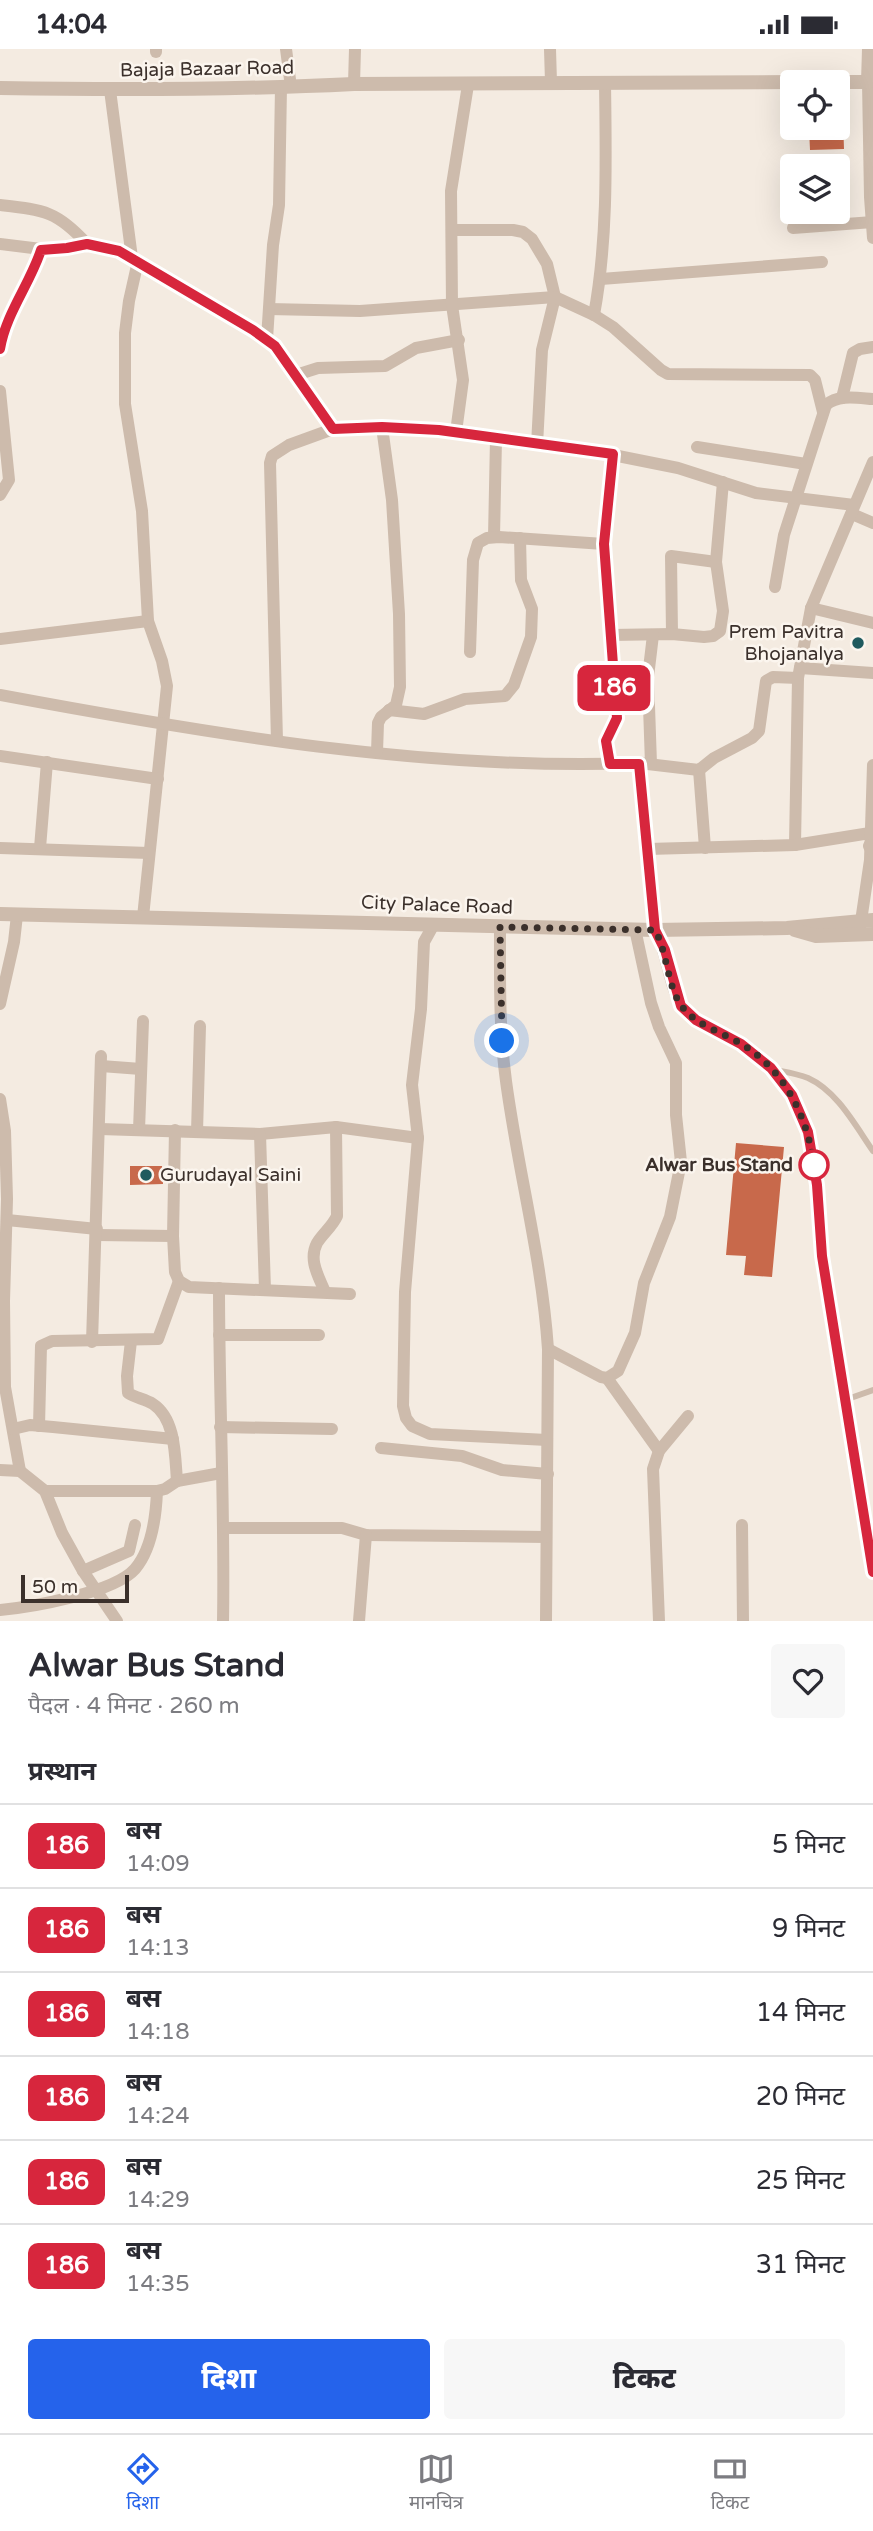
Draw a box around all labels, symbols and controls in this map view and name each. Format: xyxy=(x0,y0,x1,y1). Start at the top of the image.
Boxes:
text: 14:04 xyxy=(35,9,107,40)
street label: Bajaja Bazaar Road xyxy=(120,56,294,82)
map controls xyxy=(780,70,850,224)
button: locate xyxy=(780,70,850,140)
button: layers xyxy=(780,154,850,224)
place label: Prem Pavitra Bhojanalya xyxy=(728,621,844,665)
marker: Prem Pavitra Bhojanalya xyxy=(850,635,866,651)
line badge: 186 xyxy=(574,665,654,711)
text: 186 xyxy=(591,673,637,702)
street label: City Palace Road xyxy=(361,891,513,919)
your location xyxy=(484,1023,519,1058)
marker: Alwar Bus Stand xyxy=(799,1150,829,1180)
place label: Alwar Bus Stand xyxy=(645,1154,793,1176)
place label: Gurudayal Saini xyxy=(160,1164,301,1186)
marker: Gurudayal Saini xyxy=(138,1167,154,1183)
scale bar xyxy=(21,1572,130,1604)
text: 50 m xyxy=(32,1576,78,1598)
button: heart xyxy=(771,1644,845,1718)
text: Alwar Bus Stand xyxy=(28,1646,285,1685)
text: पैदल · 4 मिनट · 260 m xyxy=(28,1692,240,1720)
text: प्रस्थान xyxy=(28,1756,96,1787)
text: बस xyxy=(126,1815,161,1846)
text: 5 मिनट xyxy=(772,1829,845,1860)
text: 186 xyxy=(44,1831,89,1860)
text: 14:09 xyxy=(126,1850,190,1878)
text: बस xyxy=(126,1899,161,1930)
text: 9 मिनट xyxy=(772,1913,845,1944)
text: 186 xyxy=(44,1915,89,1944)
text: 14:13 xyxy=(126,1934,190,1962)
text: बस xyxy=(126,1983,161,2014)
text: 14 मिनट xyxy=(756,1997,845,2028)
text: 186 xyxy=(44,1999,89,2028)
text: 14:18 xyxy=(126,2018,190,2046)
text: बस xyxy=(126,2067,161,2098)
text: 20 मिनट xyxy=(756,2081,845,2112)
text: 186 xyxy=(44,2083,89,2112)
text: 14:24 xyxy=(126,2102,190,2130)
text: बस xyxy=(126,2151,161,2182)
text: 25 मिनट xyxy=(756,2165,845,2196)
text: 186 xyxy=(44,2167,89,2196)
text: 14:29 xyxy=(126,2186,190,2214)
text: बस xyxy=(126,2235,161,2266)
text: 31 मिनट xyxy=(756,2249,845,2280)
text: 186 xyxy=(44,2251,89,2280)
text: 14:35 xyxy=(126,2270,190,2298)
button: दिशा xyxy=(28,2339,430,2419)
button: टिकट xyxy=(444,2339,845,2419)
tab: दिशा xyxy=(124,2450,162,2517)
tab: मानचित्र xyxy=(409,2450,463,2517)
tab: टिकट xyxy=(711,2450,749,2517)

